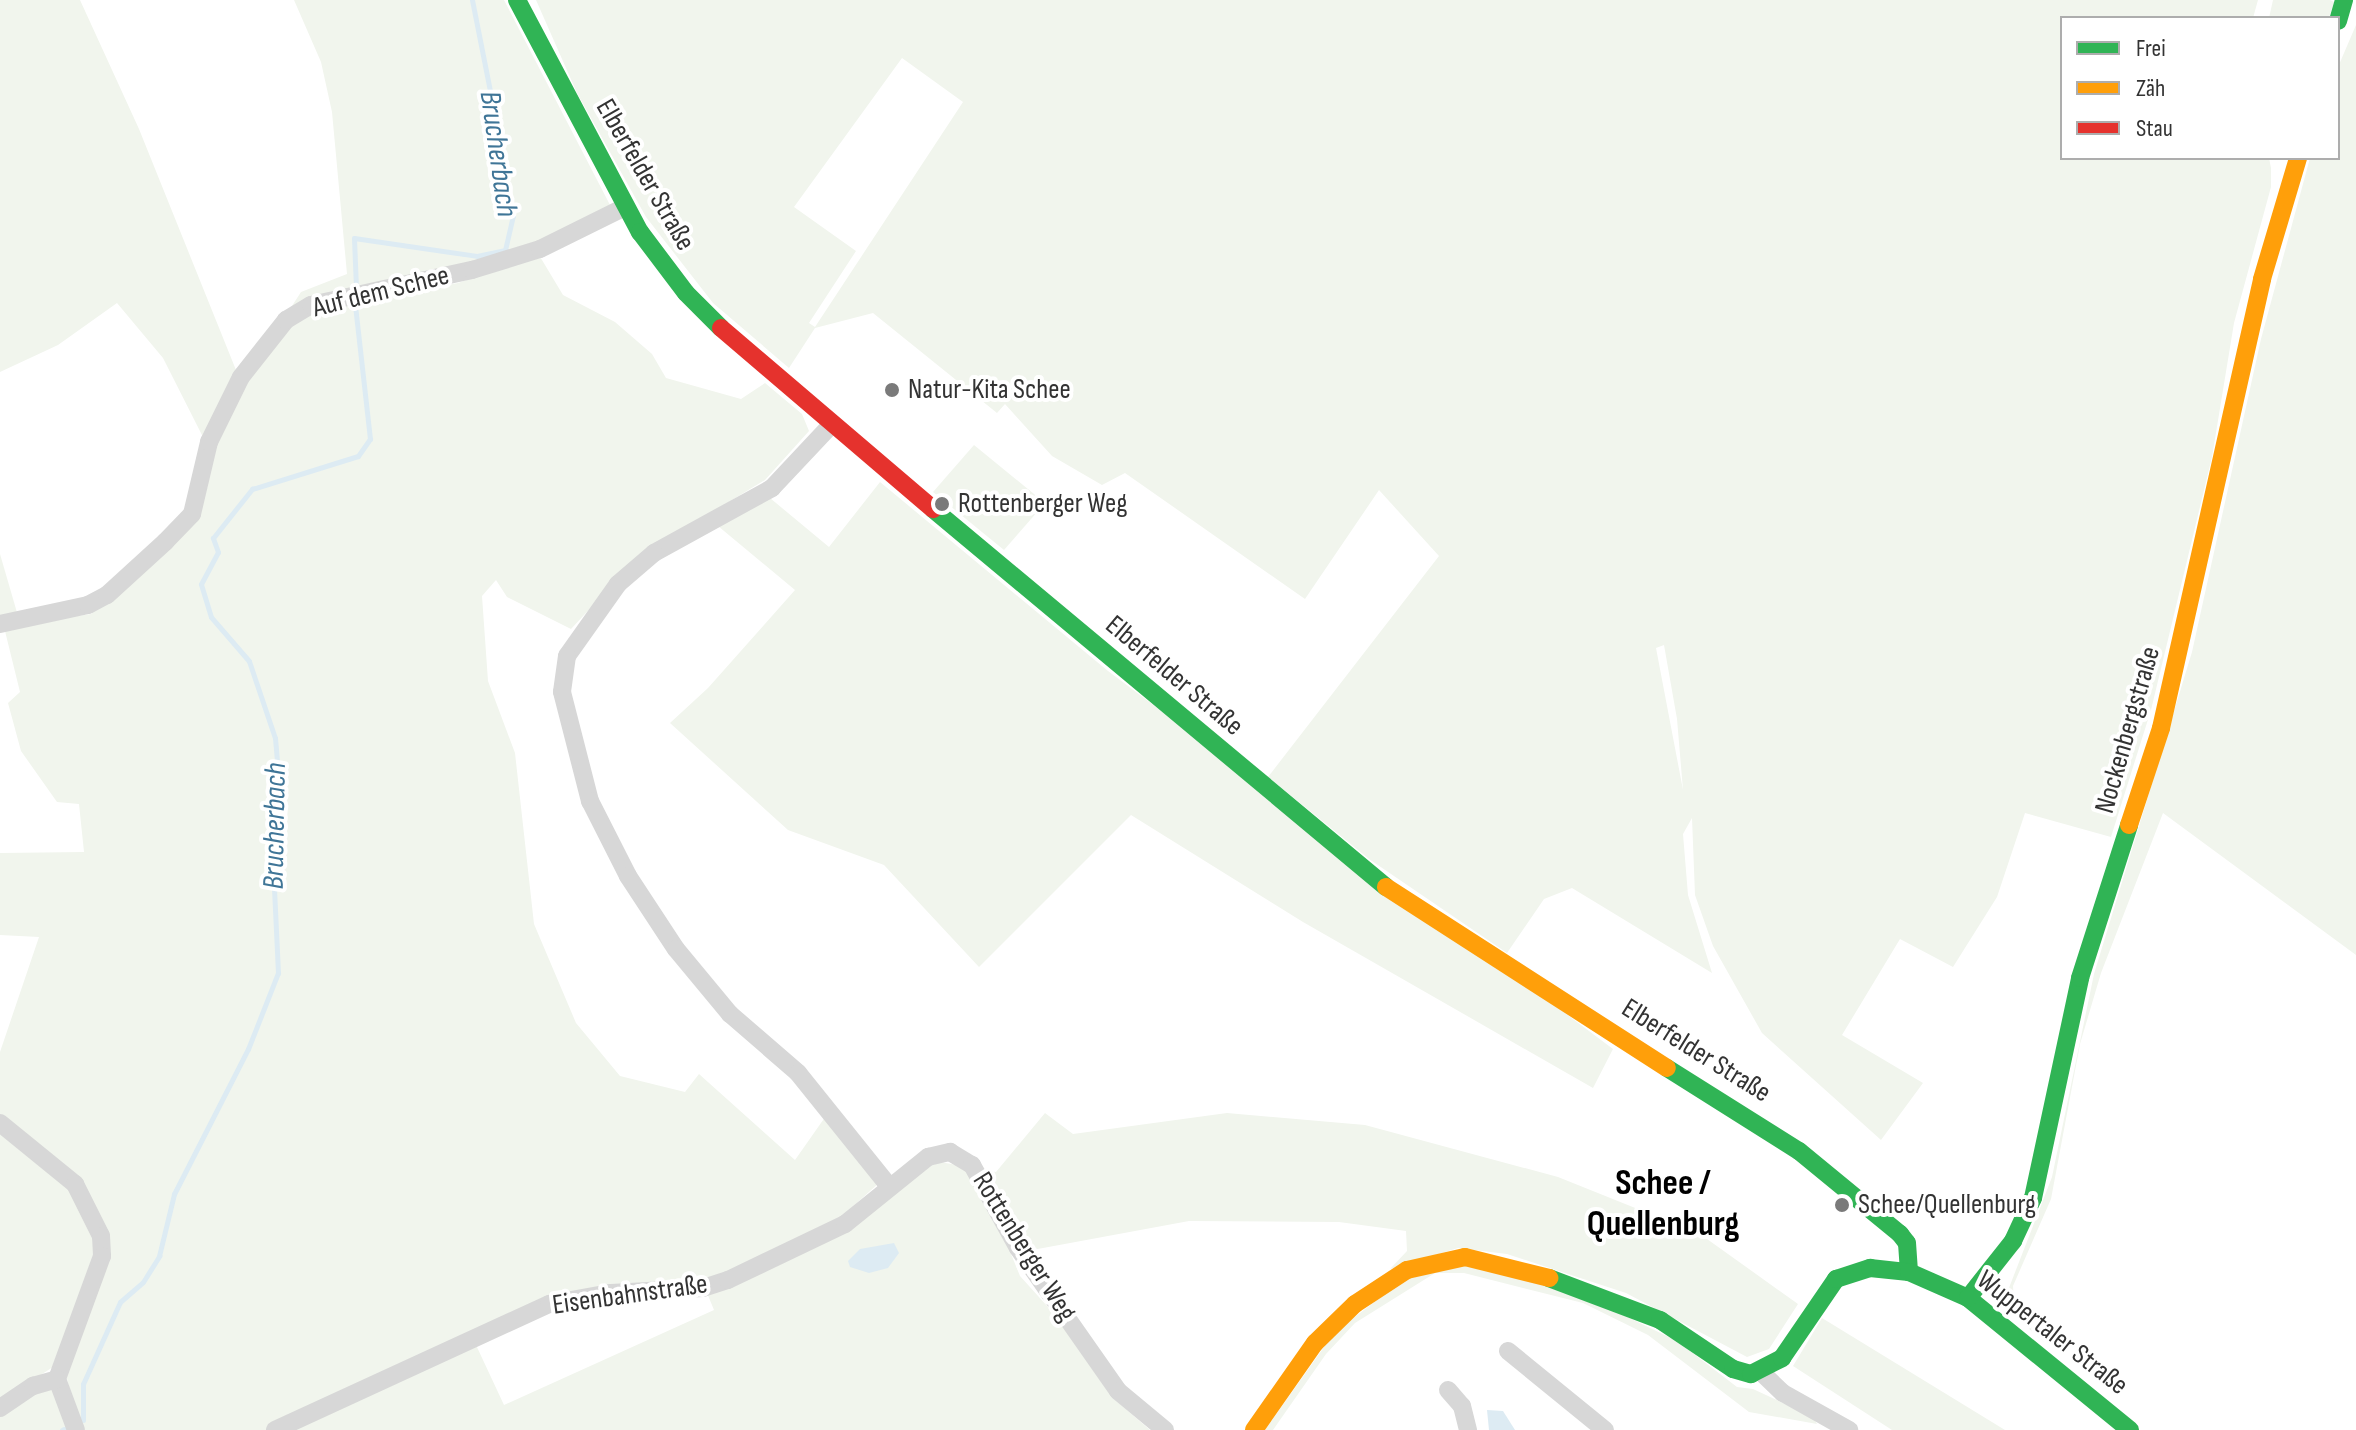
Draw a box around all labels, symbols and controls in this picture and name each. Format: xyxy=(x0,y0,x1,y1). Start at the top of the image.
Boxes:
legend xyxy=(2060,16,2340,160)
text: Frei xyxy=(2136,34,2166,63)
text: Zäh xyxy=(2136,74,2165,103)
water label: Brucherbach xyxy=(471,89,525,219)
street label: Elberfelder Straße xyxy=(588,93,702,257)
text: Stau xyxy=(2136,114,2173,143)
street label: Auf dem Schee xyxy=(309,259,453,325)
place label: Natur-Kita Schee xyxy=(908,373,1071,407)
marker: Natur-Kita Schee xyxy=(883,381,901,399)
place label: Rottenberger Weg xyxy=(958,487,1127,521)
marker: Rottenberger Weg xyxy=(933,495,951,513)
street label: Elberfelder Straße xyxy=(1098,609,1250,743)
street label: Nockenbergstraße xyxy=(2088,643,2168,817)
water label: Brucherbach xyxy=(256,762,294,890)
street label: Elberfelder Straße xyxy=(1615,992,1777,1110)
district label: Schee / Quellenburg xyxy=(1587,1161,1739,1246)
street label: Rottenberger Weg xyxy=(965,1166,1083,1328)
place label: Schee/Quellenburg xyxy=(1858,1188,2036,1222)
marker: Schee/Quellenburg xyxy=(1833,1196,1851,1214)
street label: Wuppertaler Straße xyxy=(1970,1264,2134,1402)
street label: Eisenbahnstraße xyxy=(550,1267,710,1323)

